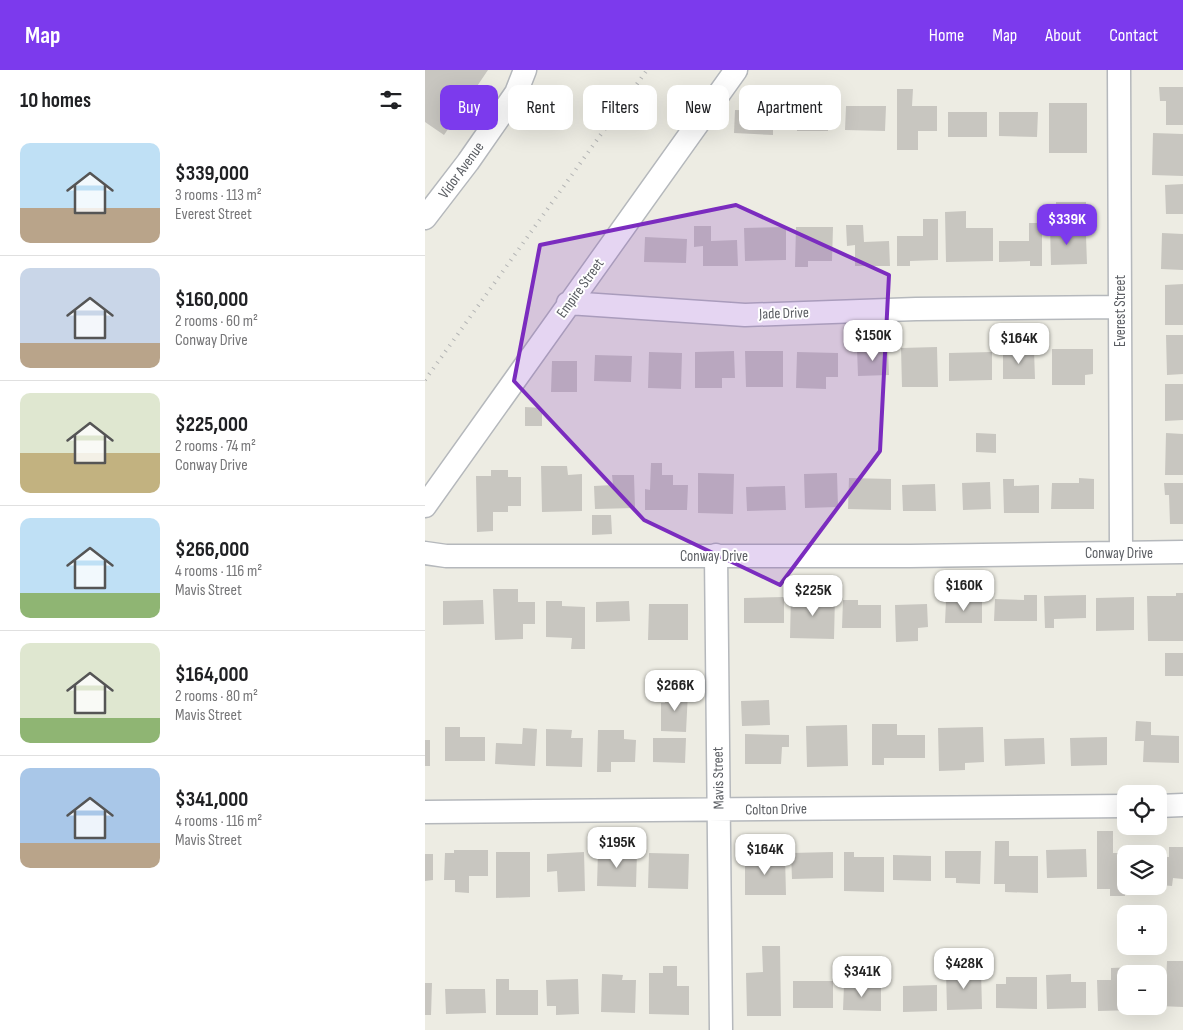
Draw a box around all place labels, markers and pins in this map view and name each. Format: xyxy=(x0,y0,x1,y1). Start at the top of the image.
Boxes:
pin: $339K xyxy=(1032,204,1102,246)
pin: $150K xyxy=(838,320,908,362)
pin: $164K xyxy=(984,322,1054,365)
pin: $160K xyxy=(929,570,999,612)
pin: $225K xyxy=(778,574,848,617)
pin: $266K xyxy=(640,670,710,712)
pin: $195K xyxy=(582,826,652,869)
pin: $164K xyxy=(730,834,800,876)
pin: $428K xyxy=(929,948,999,990)
pin: $341K xyxy=(827,956,897,998)

